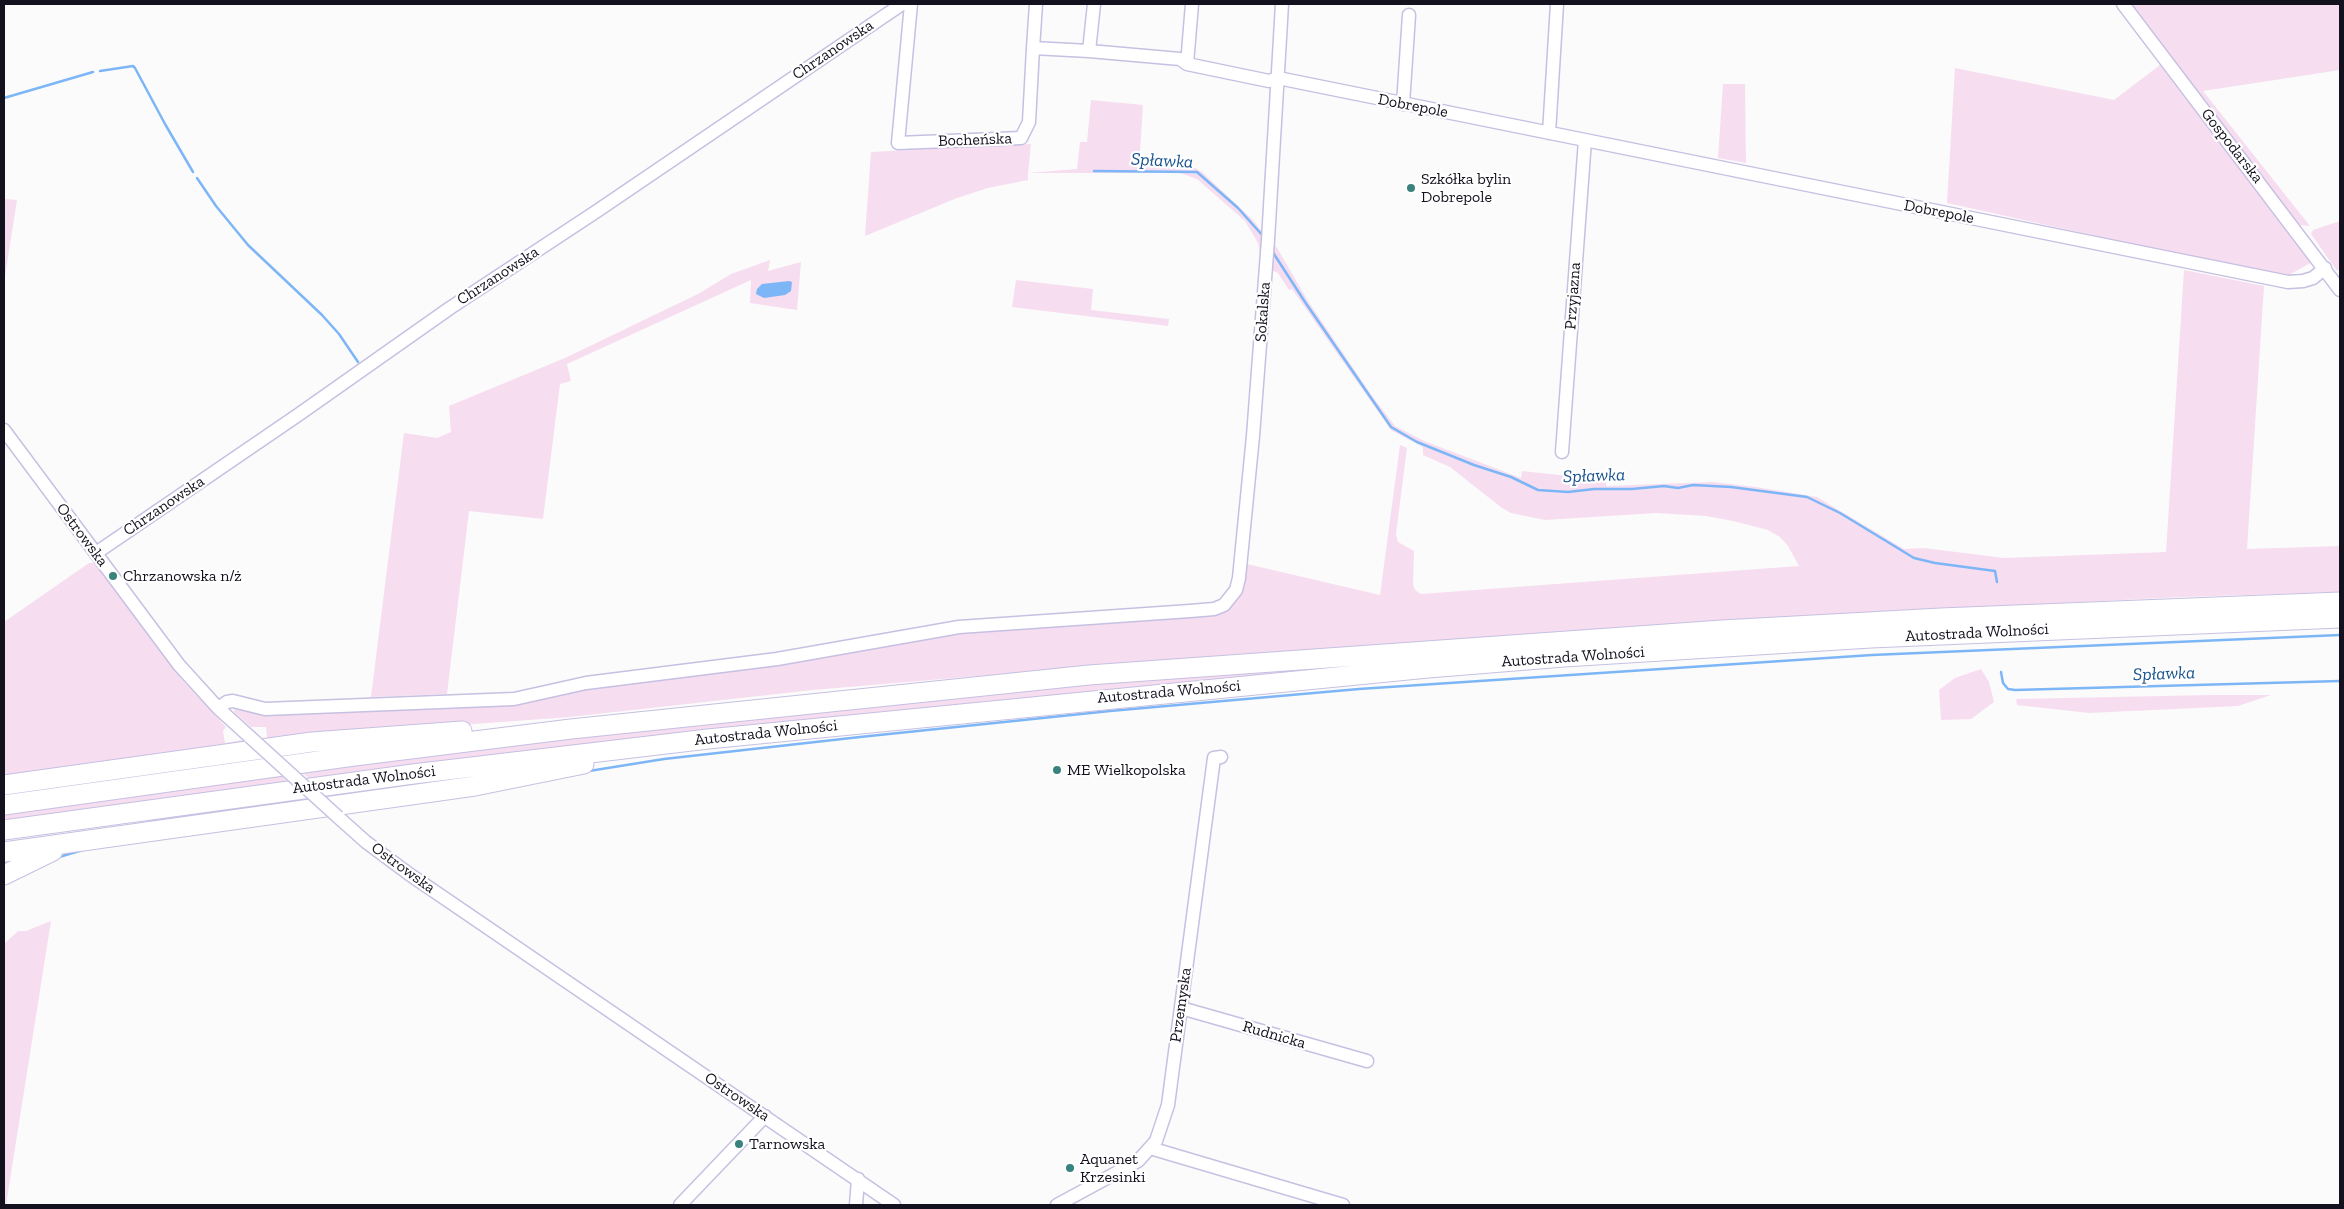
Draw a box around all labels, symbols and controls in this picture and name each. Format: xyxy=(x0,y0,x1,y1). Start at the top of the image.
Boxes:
street label: Chrzanowska xyxy=(789,16,877,84)
street label: Dobrepole xyxy=(1376,90,1450,122)
street label: Gospodarska xyxy=(2197,105,2267,187)
street label: Bocheńska xyxy=(938,129,1012,151)
water label: Spławka xyxy=(1130,149,1194,173)
place label: Szkółka bylin Dobrepole xyxy=(1421,169,1511,207)
marker: Szkółka bylin Dobrepole xyxy=(1405,182,1417,194)
street label: Dobrepole xyxy=(1902,196,1976,228)
street label: Chrzanowska xyxy=(454,242,542,310)
street label: Przyjazna xyxy=(1561,262,1585,330)
street label: Sokalska xyxy=(1251,281,1275,343)
water label: Spławka xyxy=(1563,464,1625,488)
street label: Chrzanowska xyxy=(120,472,208,540)
street label: Ostrowska xyxy=(52,499,112,571)
place label: Chrzanowska n/ż xyxy=(123,566,242,586)
marker: Chrzanowska n/ż xyxy=(107,570,119,582)
street label: Autostrada Wolności xyxy=(1905,620,2049,646)
street label: Autostrada Wolności xyxy=(1501,642,1645,672)
water label: Spławka xyxy=(2133,662,2195,686)
street label: Autostrada Wolności xyxy=(1097,676,1241,708)
street label: Autostrada Wolności xyxy=(694,716,838,750)
place label: ME Wielkopolska xyxy=(1067,760,1186,780)
street label: Autostrada Wolności xyxy=(292,762,436,798)
marker: ME Wielkopolska xyxy=(1051,764,1063,776)
street label: Ostrowska xyxy=(367,838,439,898)
street label: Przemyska xyxy=(1166,966,1196,1044)
street label: Rudnicka xyxy=(1240,1017,1308,1053)
street label: Ostrowska xyxy=(701,1068,773,1126)
place label: Tarnowska xyxy=(749,1134,825,1154)
marker: Tarnowska xyxy=(733,1138,745,1150)
place label: Aquanet Krzesinki xyxy=(1080,1149,1145,1187)
marker: Aquanet Krzesinki xyxy=(1064,1162,1076,1174)

